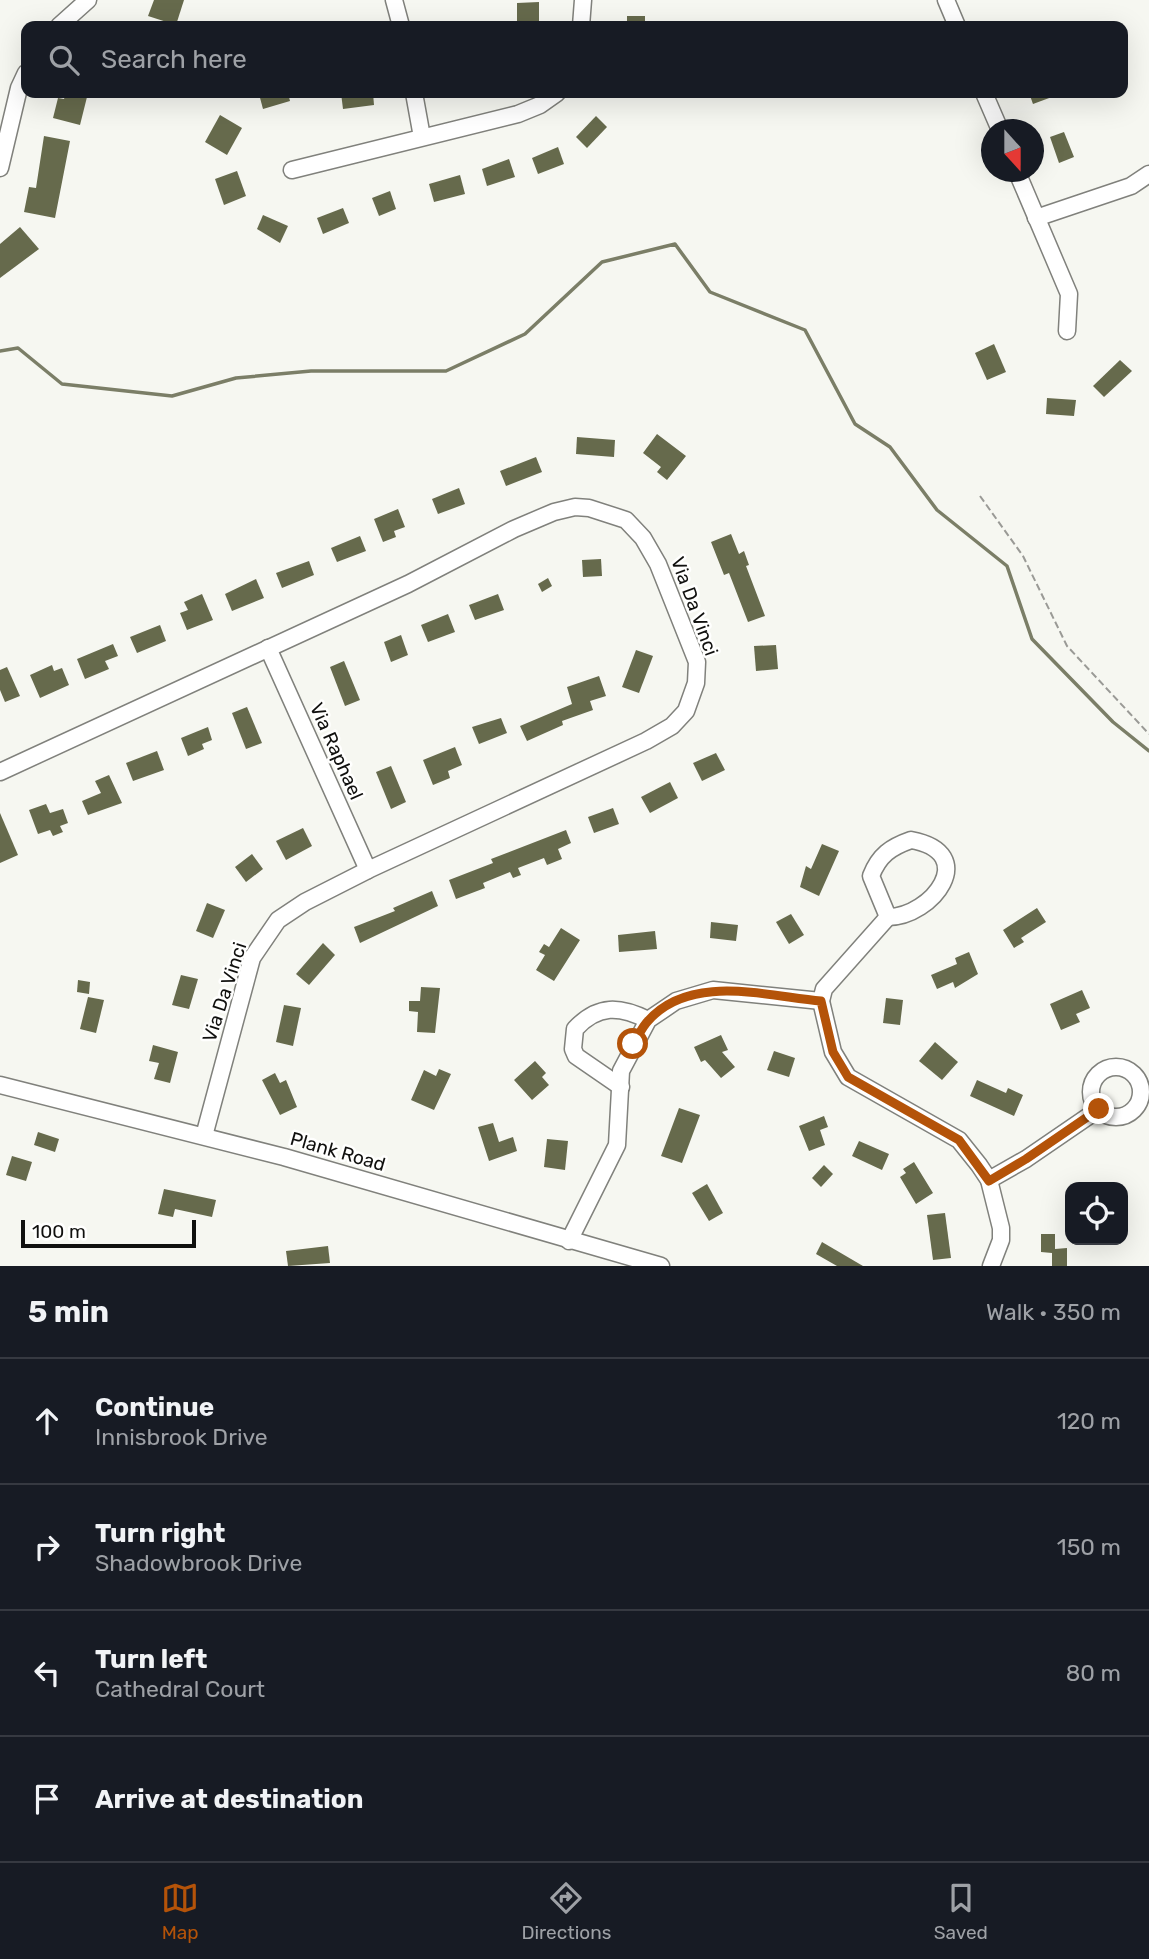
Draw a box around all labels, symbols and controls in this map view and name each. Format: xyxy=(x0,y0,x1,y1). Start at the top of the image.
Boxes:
search box xyxy=(21,21,1128,98)
icon: search xyxy=(45,41,83,79)
text: Search here xyxy=(101,44,247,75)
north arrow xyxy=(981,119,1044,182)
street label: Via Da Vinci xyxy=(666,554,723,659)
street label: Via Raphael xyxy=(305,699,368,803)
street label: Via Da Vinci xyxy=(198,939,251,1045)
route start xyxy=(617,1028,648,1059)
route end xyxy=(1083,1093,1114,1124)
street label: Plank Road xyxy=(288,1127,388,1176)
map controls xyxy=(1065,1182,1128,1245)
button: locate xyxy=(1065,1182,1128,1245)
scale bar xyxy=(21,1217,196,1249)
text: 100 m xyxy=(32,1220,86,1243)
text: 5 min xyxy=(28,1294,109,1330)
text: Walk · 350 m xyxy=(986,1298,1121,1326)
text: Continue xyxy=(95,1392,214,1423)
icon: ahead xyxy=(28,1402,66,1440)
text: 120 m xyxy=(1057,1407,1121,1435)
text: Innisbrook Drive xyxy=(95,1423,268,1451)
text: Turn right xyxy=(95,1518,225,1549)
icon: right xyxy=(28,1528,66,1566)
text: 150 m xyxy=(1057,1533,1121,1561)
text: Shadowbrook Drive xyxy=(95,1549,302,1577)
text: Turn left xyxy=(95,1644,207,1675)
icon: left xyxy=(28,1654,66,1692)
text: 80 m xyxy=(1066,1659,1121,1687)
text: Cathedral Court xyxy=(95,1675,265,1703)
icon: arrive xyxy=(28,1780,66,1818)
text: Arrive at destination xyxy=(95,1784,363,1815)
tab: Map xyxy=(161,1879,199,1944)
tab: Directions xyxy=(521,1879,611,1944)
tab: Saved xyxy=(934,1879,988,1944)

